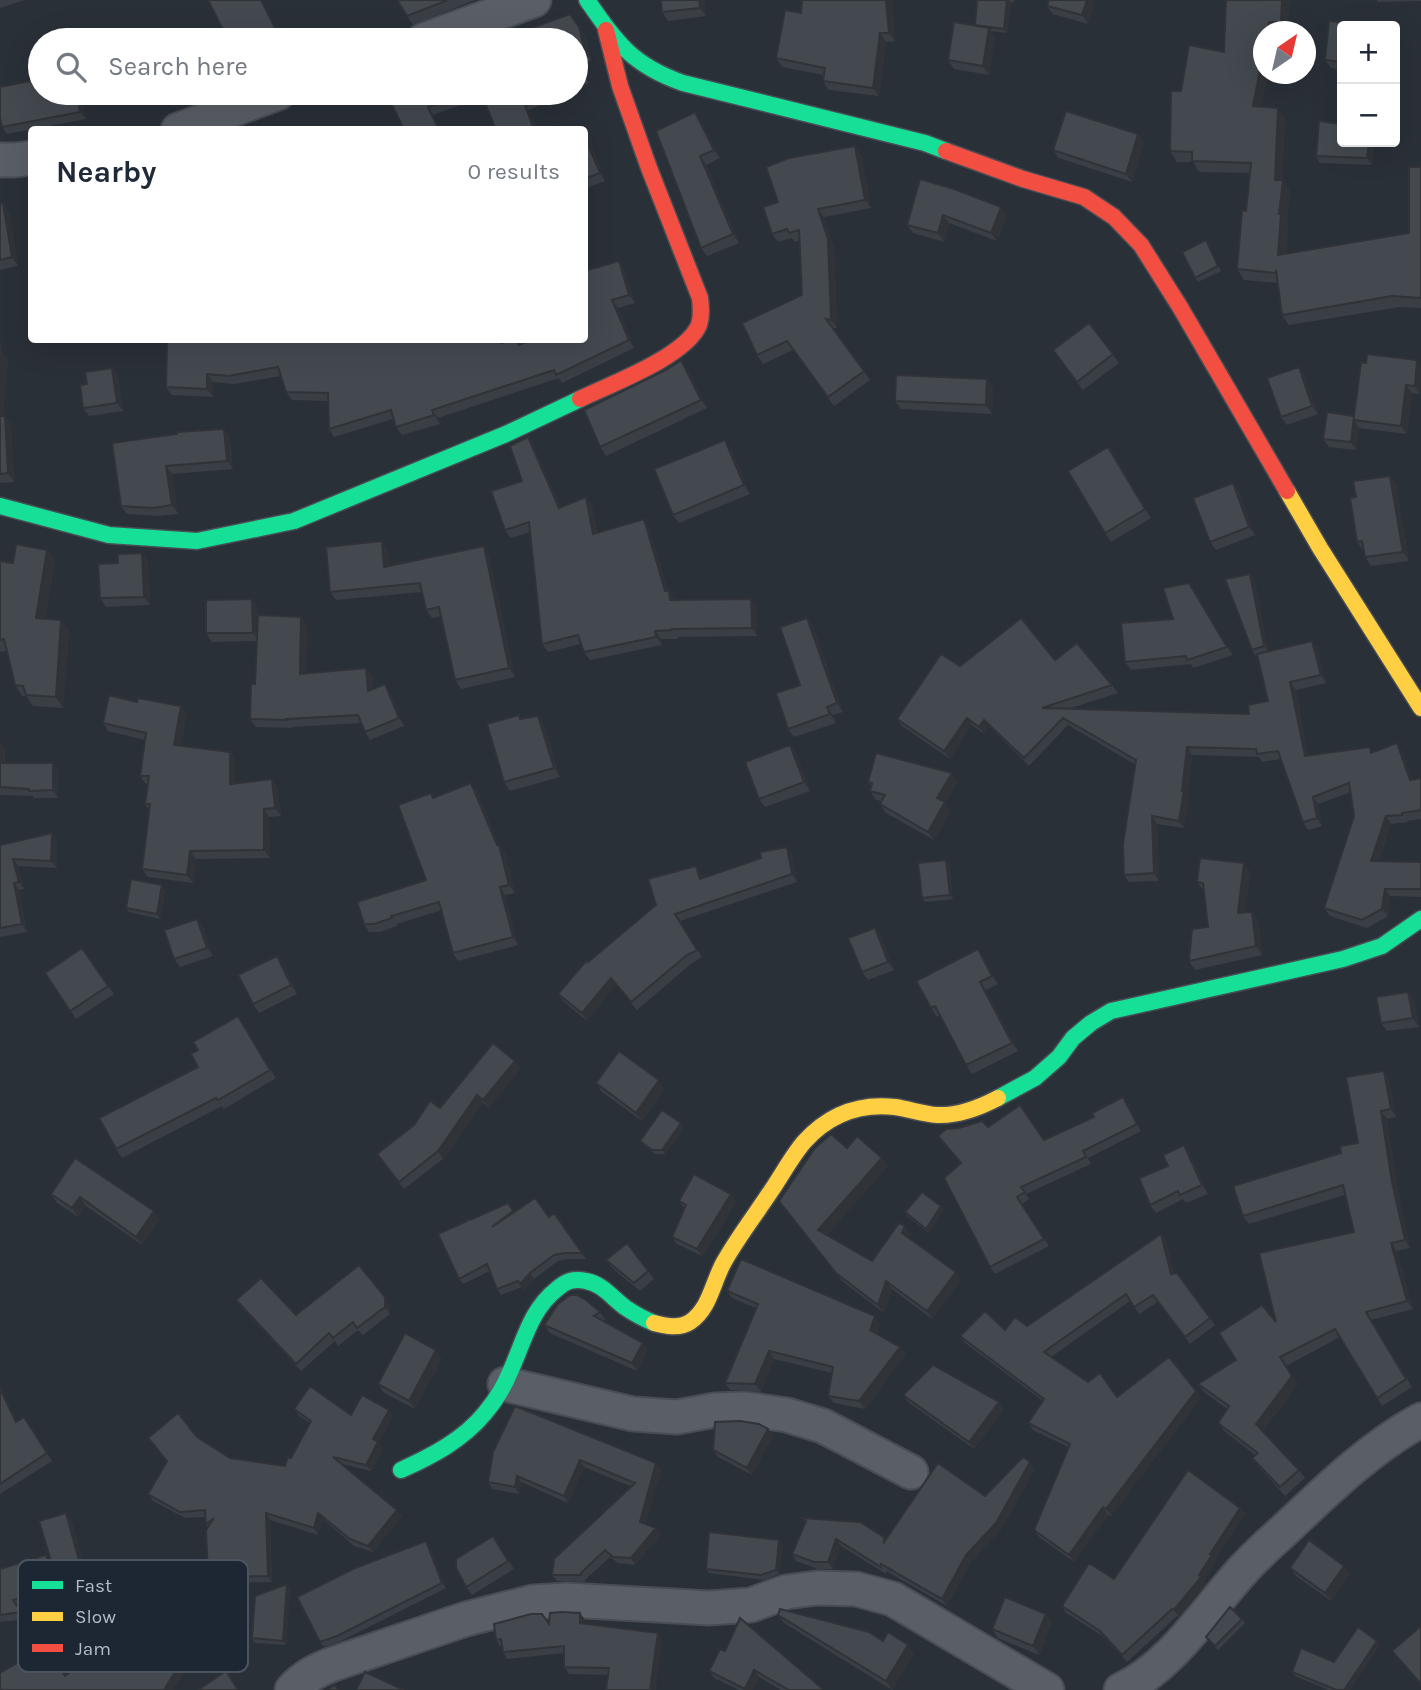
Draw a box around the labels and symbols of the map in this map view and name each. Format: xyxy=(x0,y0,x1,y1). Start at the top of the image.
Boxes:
north arrow xyxy=(1253,21,1316,84)
legend xyxy=(18,1560,248,1672)
text: Fast xyxy=(75,1575,112,1597)
text: Slow xyxy=(75,1606,116,1628)
text: Jam xyxy=(75,1638,111,1660)

